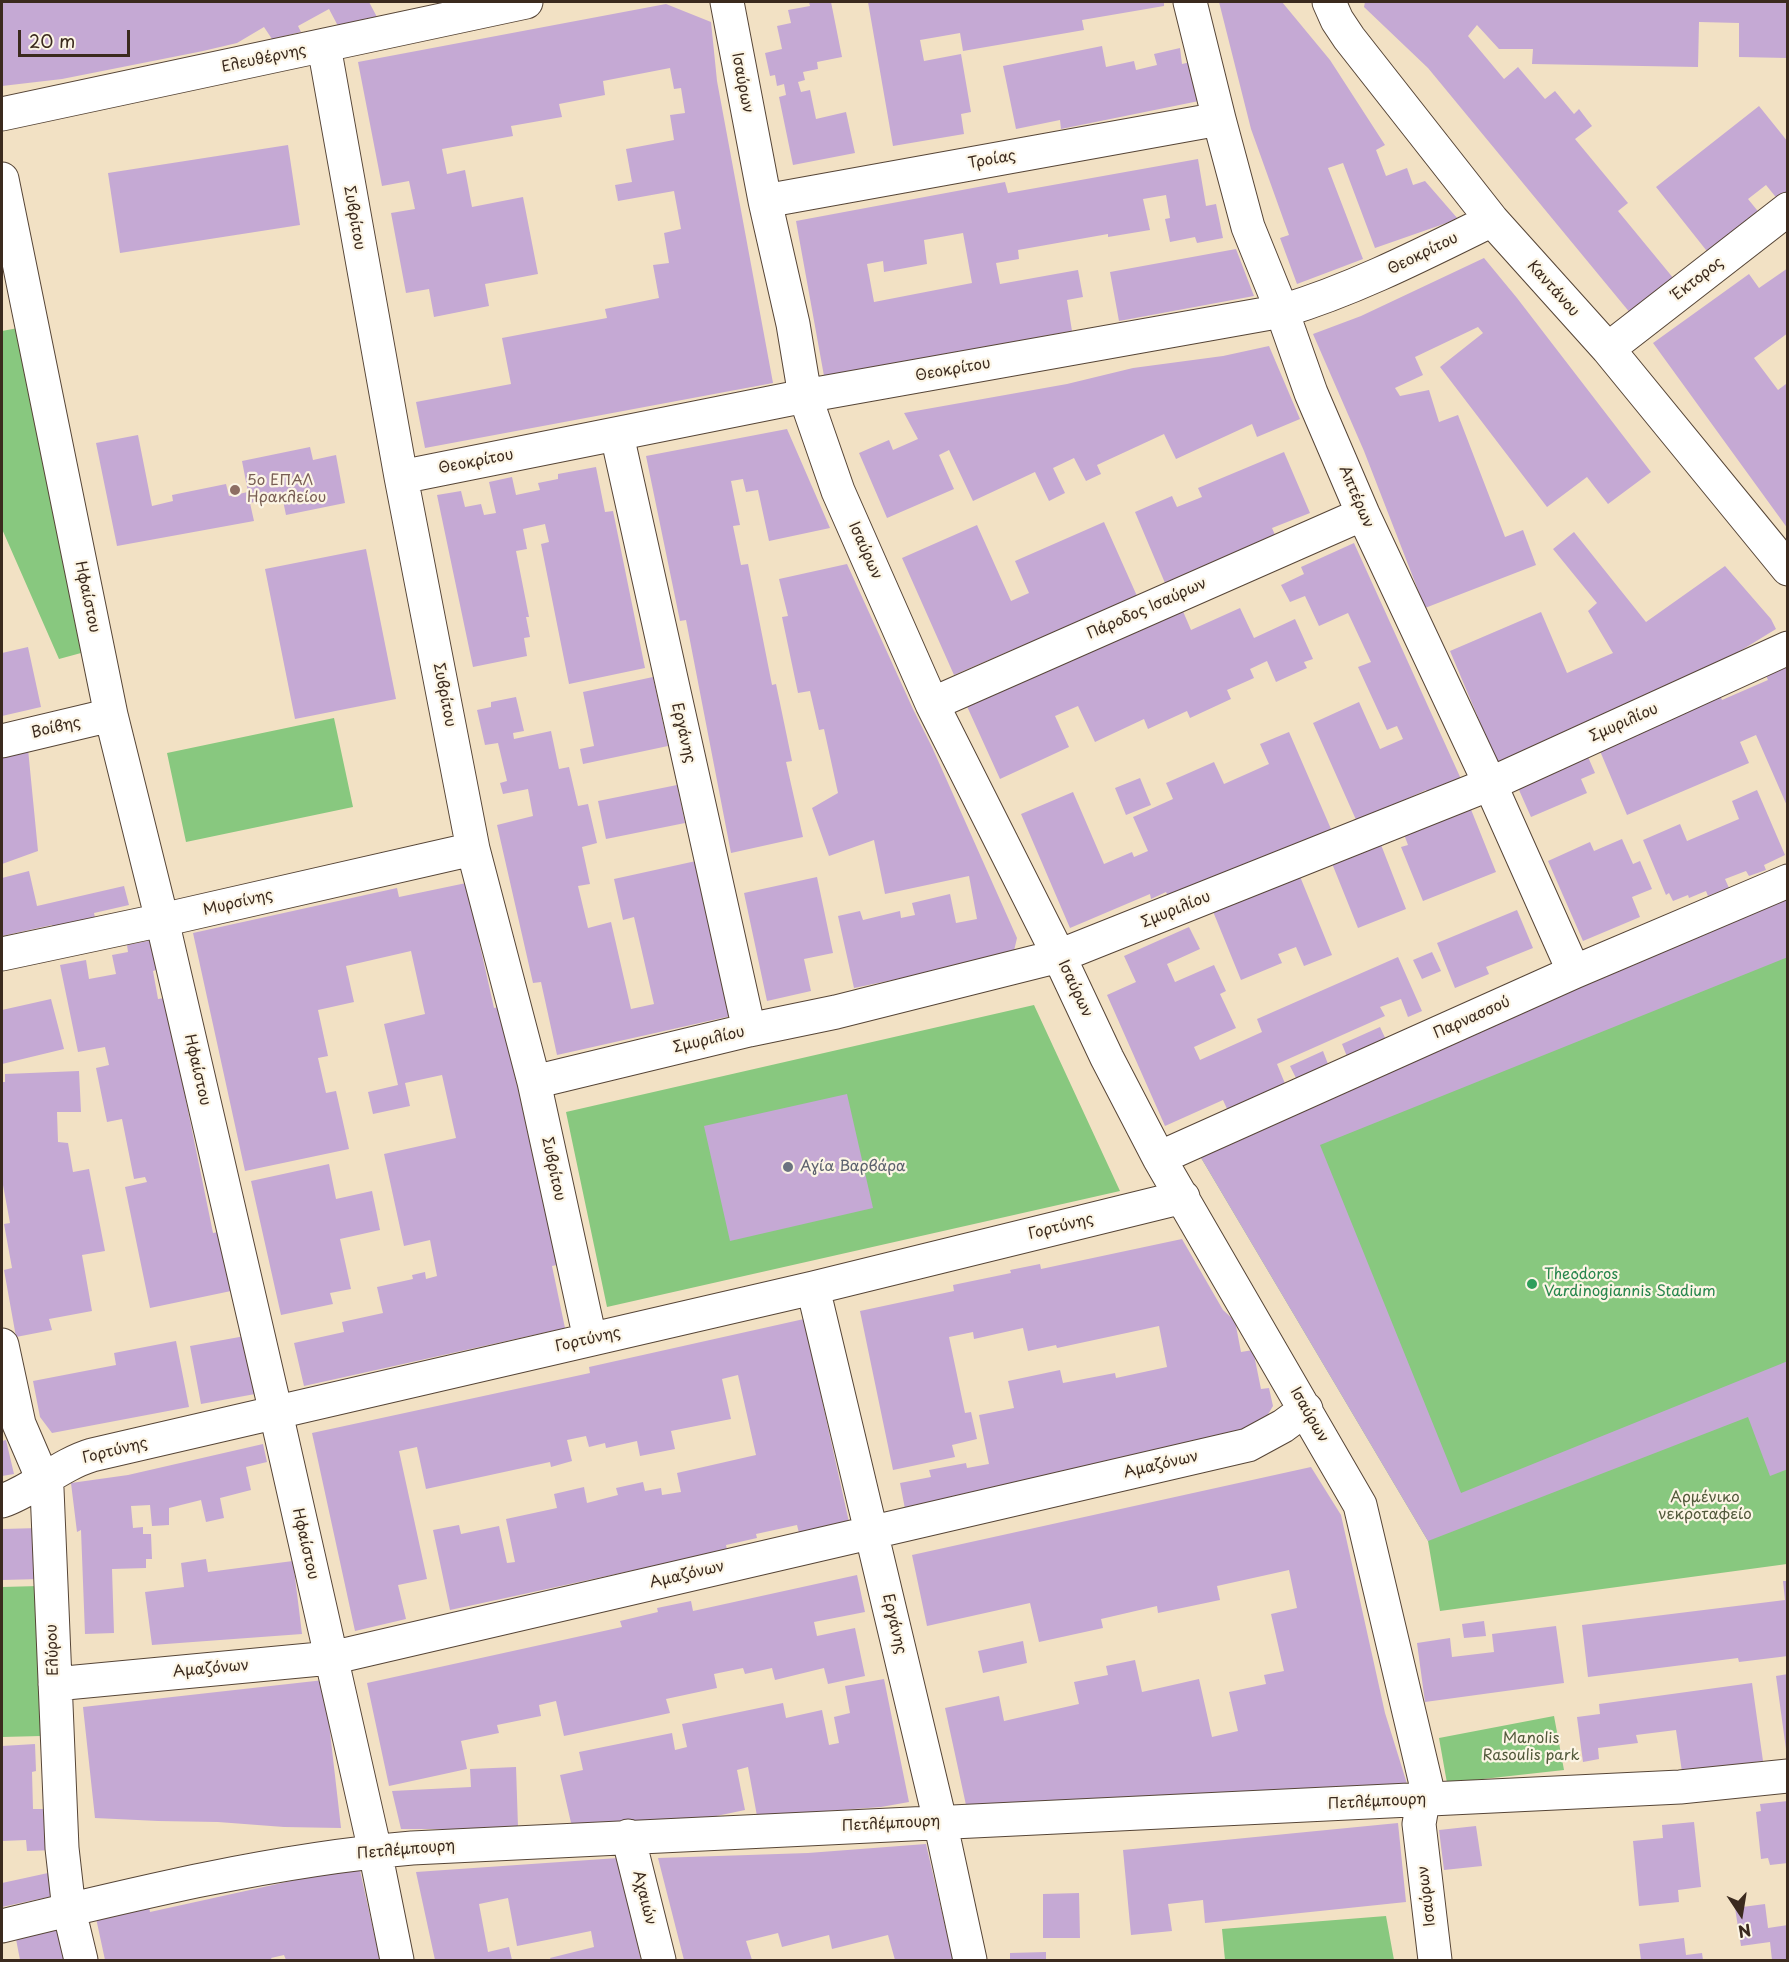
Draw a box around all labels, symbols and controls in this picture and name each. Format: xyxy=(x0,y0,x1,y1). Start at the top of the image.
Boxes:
scale bar xyxy=(21,18,134,56)
text: 20 m xyxy=(29,27,75,54)
street label: Ελευθέρνης xyxy=(220,41,308,77)
street label: Ισαύρων xyxy=(727,51,757,115)
street label: Τροίας xyxy=(967,147,1017,173)
street label: Συβρίτου xyxy=(340,185,368,251)
street label: Θεοκρίτου xyxy=(1385,229,1461,279)
street label: Έκτορος xyxy=(1669,254,1727,304)
street label: Καντάνου xyxy=(1523,257,1583,321)
street label: Θεοκρίτου xyxy=(914,355,992,385)
street label: Θεοκρίτου xyxy=(437,446,515,478)
street label: Απτέρων xyxy=(1335,463,1377,531)
place label: 5ο ΕΠΑΛ Ηρακλείου xyxy=(247,472,326,507)
marker: 5ο ΕΠΑΛ Ηρακλείου xyxy=(228,483,242,497)
street label: Ισαύρων xyxy=(844,519,886,583)
street label: Ηφαίστου xyxy=(71,560,103,634)
street label: Πάροδος Ισαύρων xyxy=(1084,575,1210,643)
street label: Συβρίτου xyxy=(429,661,459,729)
street label: Σμυριλίου xyxy=(1587,700,1661,746)
street label: Εργάνης xyxy=(667,701,699,765)
street label: Βοίβης xyxy=(30,714,82,742)
street label: Μυρσίνης xyxy=(201,886,275,920)
street label: Σμυριλίου xyxy=(1139,888,1213,932)
street label: Ισαύρων xyxy=(1054,958,1096,1020)
street label: Παρνασσού xyxy=(1431,993,1513,1043)
street label: Σμυριλίου xyxy=(671,1023,747,1057)
street label: Ηφαίστου xyxy=(180,1033,214,1107)
street label: Συβρίτου xyxy=(537,1135,569,1203)
place label: Αγία Βαρβάρα xyxy=(800,1158,906,1176)
marker: Αγία Βαρβάρα xyxy=(781,1160,795,1174)
street label: Γορτύνης xyxy=(1027,1210,1095,1244)
place label: Theodoros Vardinogiannis Stadium xyxy=(1544,1266,1716,1301)
marker: Theodoros Vardinogiannis Stadium xyxy=(1525,1277,1539,1291)
street label: Γορτύνης xyxy=(554,1324,622,1356)
street label: Ισαύρων xyxy=(1286,1384,1332,1446)
street label: Γορτύνης xyxy=(81,1434,149,1468)
street label: Αμαζόνων xyxy=(1122,1448,1200,1482)
park label: Αρμένικο νεκροταφείο xyxy=(1658,1489,1752,1524)
street label: Ηφαίστου xyxy=(288,1507,322,1581)
street label: Αμαζόνων xyxy=(648,1558,726,1592)
street label: Εργάνης xyxy=(878,1592,910,1656)
street label: Ελύρου xyxy=(43,1624,63,1676)
street label: Αμαζόνων xyxy=(172,1657,250,1681)
park label: Manolis Rasoulis park xyxy=(1482,1730,1580,1765)
street label: Πετλέμπουρη xyxy=(1327,1790,1427,1814)
street label: Πετλέμπουρη xyxy=(841,1812,941,1836)
street label: Πετλέμπουρη xyxy=(356,1837,456,1863)
street label: Ισαύρων xyxy=(1414,1865,1440,1927)
street label: Αχαιών xyxy=(629,1869,659,1927)
north arrow xyxy=(1711,1884,1771,1944)
text: N xyxy=(1736,1919,1753,1945)

